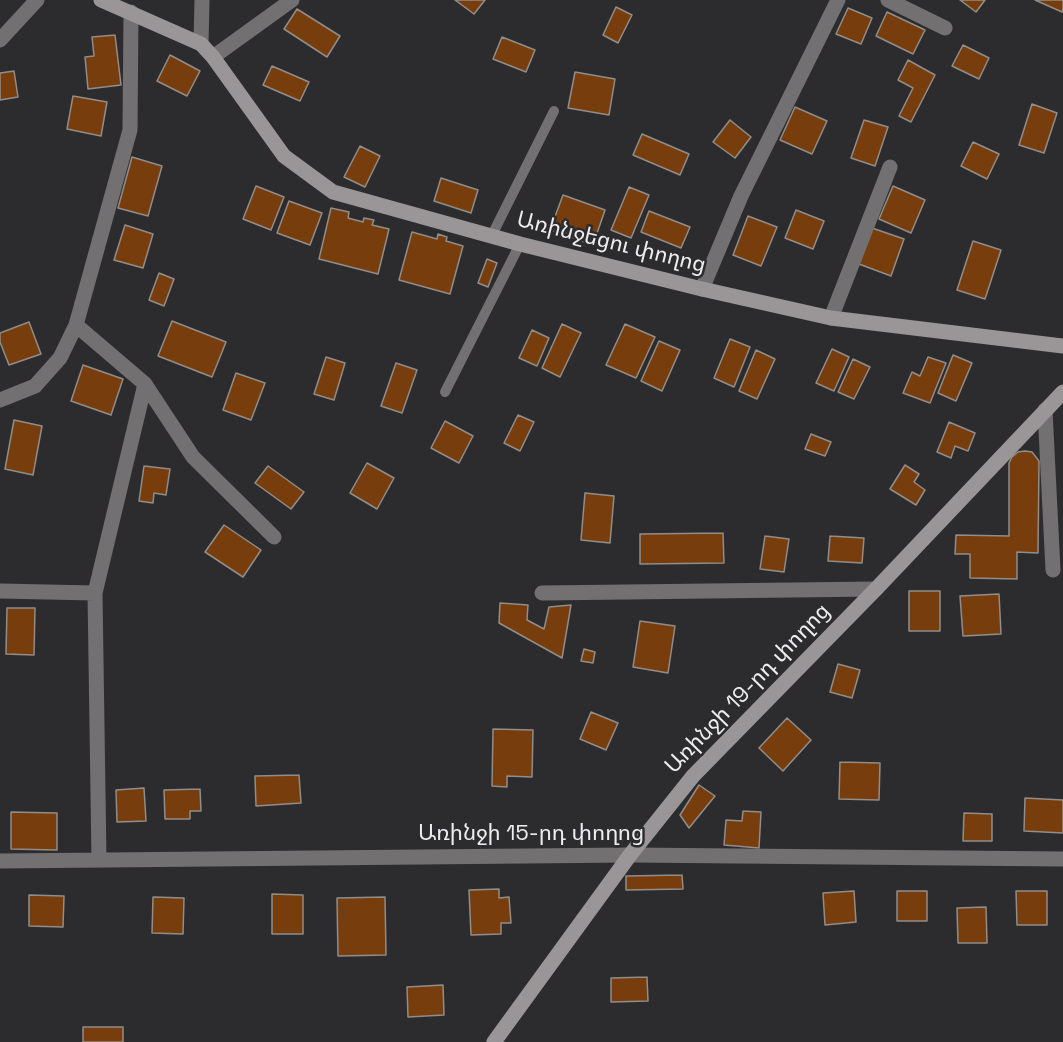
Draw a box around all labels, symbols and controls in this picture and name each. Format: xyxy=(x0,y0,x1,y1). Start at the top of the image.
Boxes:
street label: Առինջեցու փողոց xyxy=(514,207,708,279)
street label: Առինջի 19-րդ փողոց xyxy=(660,598,836,780)
street label: Առինջի 15-րդ փողոց xyxy=(418,821,644,847)

